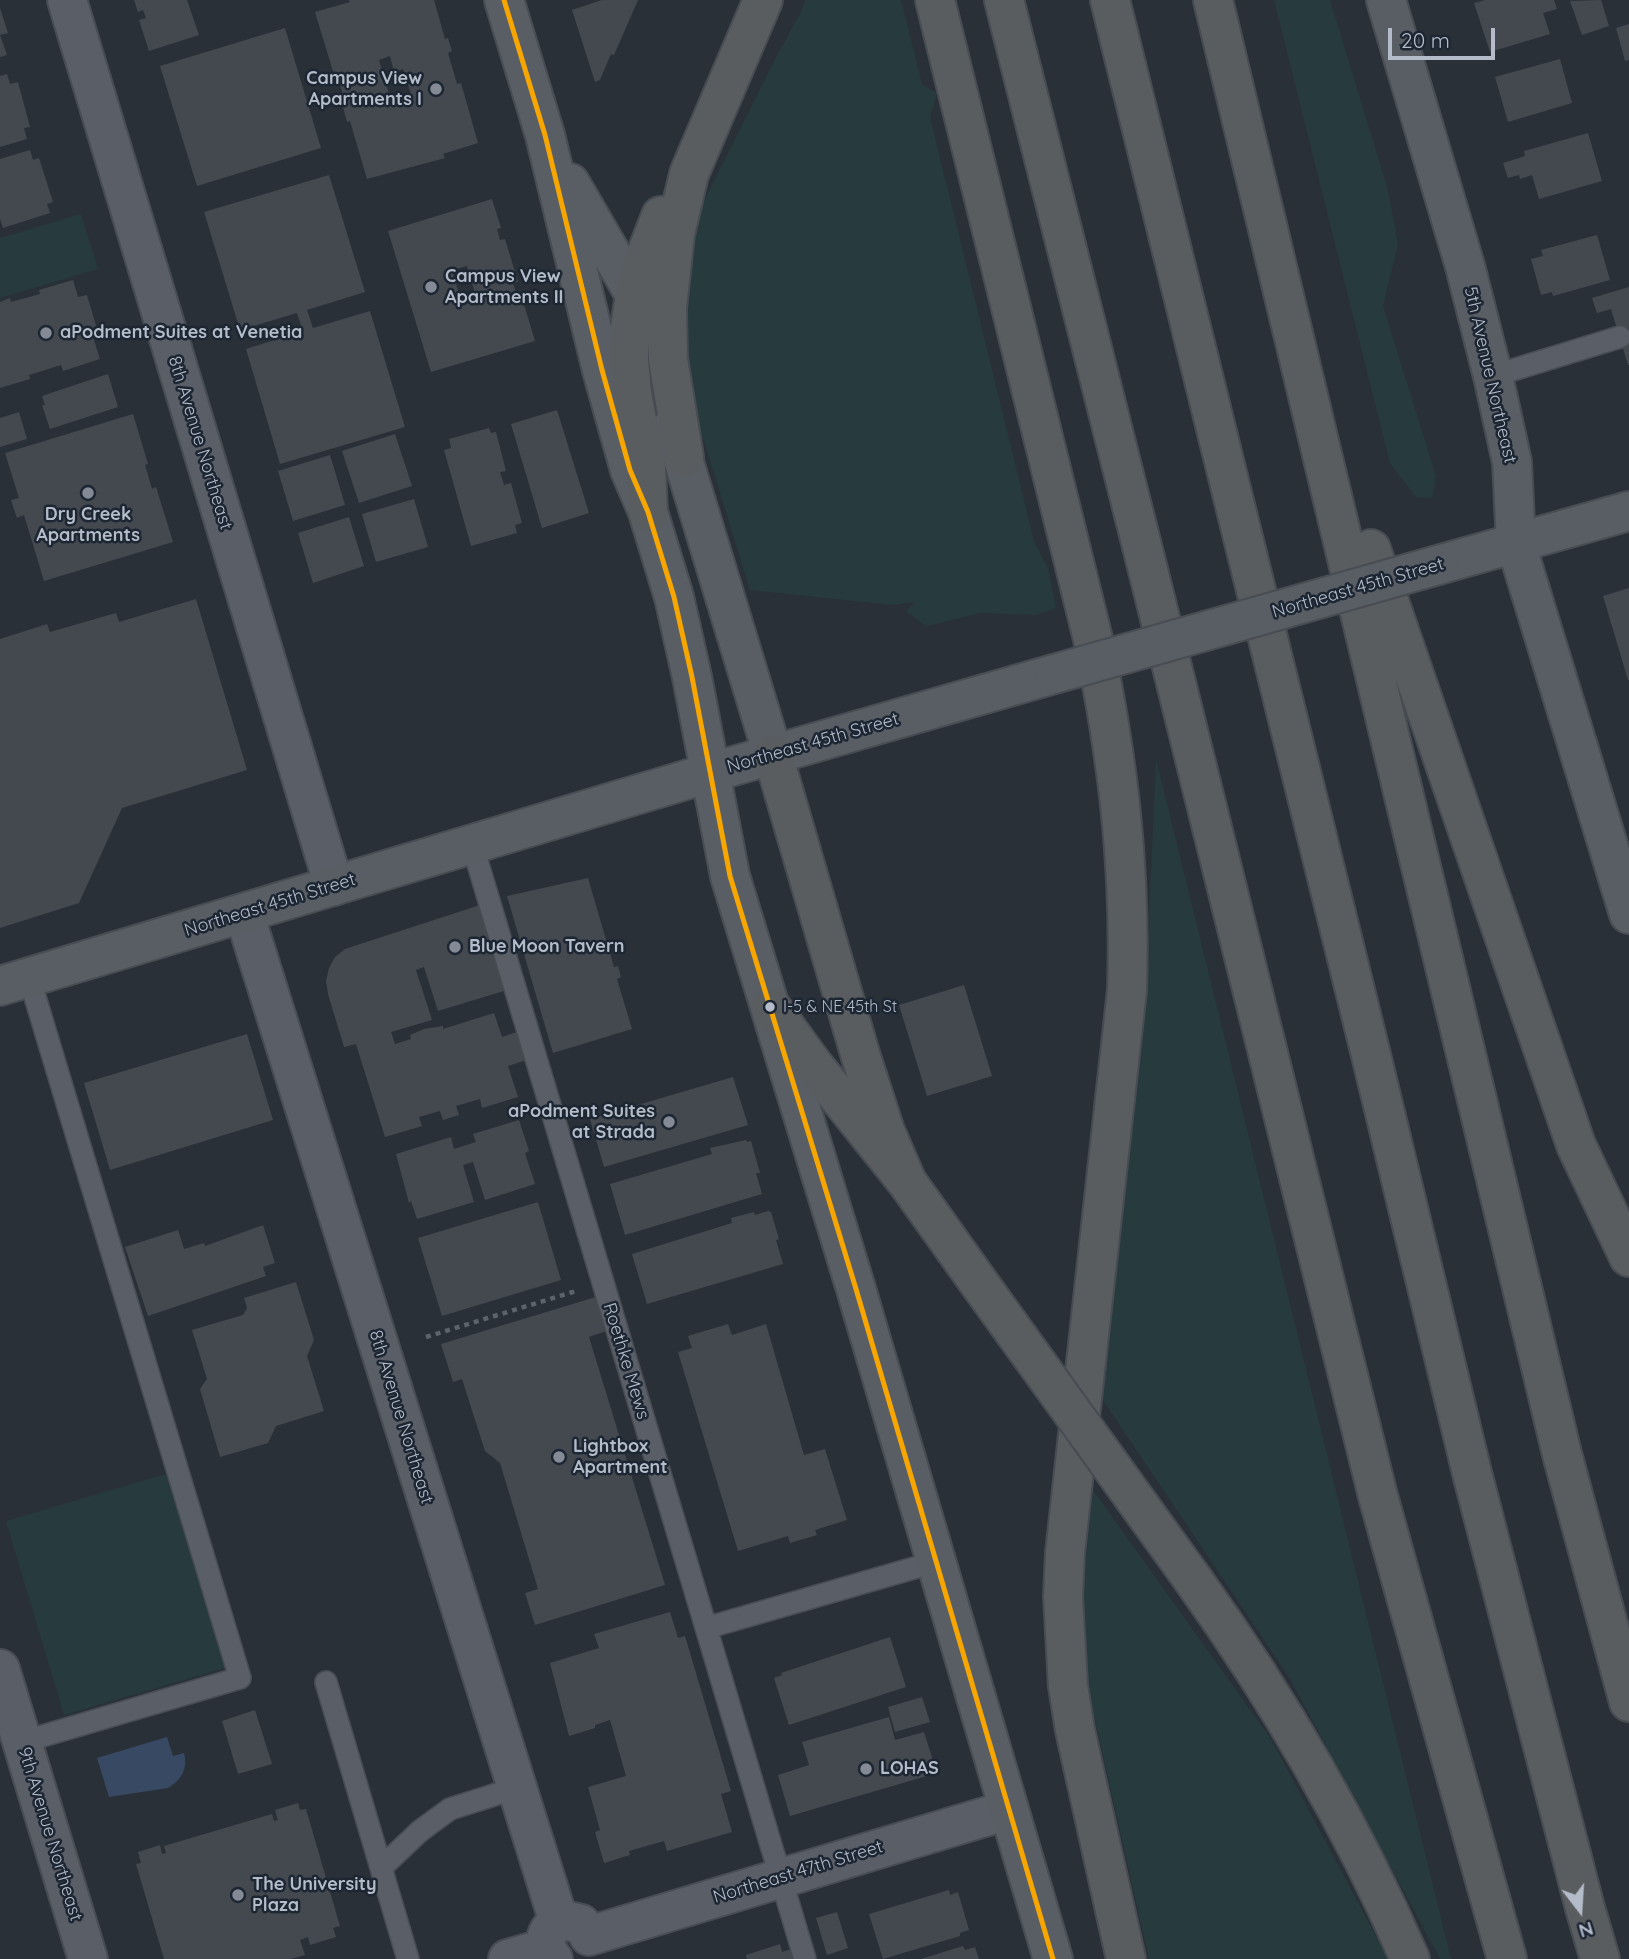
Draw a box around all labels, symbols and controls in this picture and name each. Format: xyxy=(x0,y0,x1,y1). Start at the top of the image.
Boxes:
scale bar xyxy=(1391,14,1498,58)
text: 20 m xyxy=(1401,27,1450,53)
place label: Campus View Apartments I xyxy=(306,68,422,110)
marker: Campus View Apartments I xyxy=(428,81,444,97)
place label: Campus View Apartments II xyxy=(445,266,564,308)
marker: Campus View Apartments II xyxy=(423,279,439,295)
street label: 5th Avenue Northeast xyxy=(1459,285,1521,465)
place label: aPodment Suites at Venetia xyxy=(60,322,302,344)
marker: aPodment Suites at Venetia xyxy=(38,325,54,341)
street label: 8th Avenue Northeast xyxy=(163,354,237,532)
marker: Dry Creek Apartments xyxy=(80,485,96,501)
place label: Dry Creek Apartments xyxy=(36,504,140,546)
street label: Northeast 45th Street xyxy=(1270,553,1446,623)
street label: Northeast 45th Street xyxy=(725,708,901,778)
street label: Northeast 45th Street xyxy=(182,869,358,941)
place label: Blue Moon Tavern xyxy=(469,936,624,958)
marker: Blue Moon Tavern xyxy=(447,939,463,955)
place label: I-5 & NE 45th St xyxy=(783,997,897,1017)
marker: I-5 & NE 45th St xyxy=(763,1000,777,1014)
place label: aPodment Suites at Strada xyxy=(508,1101,655,1144)
marker: aPodment Suites at Strada xyxy=(661,1114,677,1130)
street label: Roethke Mews xyxy=(598,1300,654,1422)
street label: 8th Avenue Northeast xyxy=(364,1328,438,1506)
place label: Lightbox Apartment xyxy=(573,1436,668,1478)
marker: Lightbox Apartment xyxy=(551,1449,567,1465)
street label: 9th Avenue Northeast xyxy=(13,1744,87,1924)
place label: LOHAS xyxy=(880,1758,939,1780)
marker: LOHAS xyxy=(858,1761,874,1777)
street label: Northeast 47th Street xyxy=(710,1836,886,1908)
place label: The University Plaza xyxy=(252,1874,376,1916)
north arrow xyxy=(1545,1875,1615,1945)
marker: The University Plaza xyxy=(230,1887,246,1903)
text: N xyxy=(1576,1917,1596,1944)

